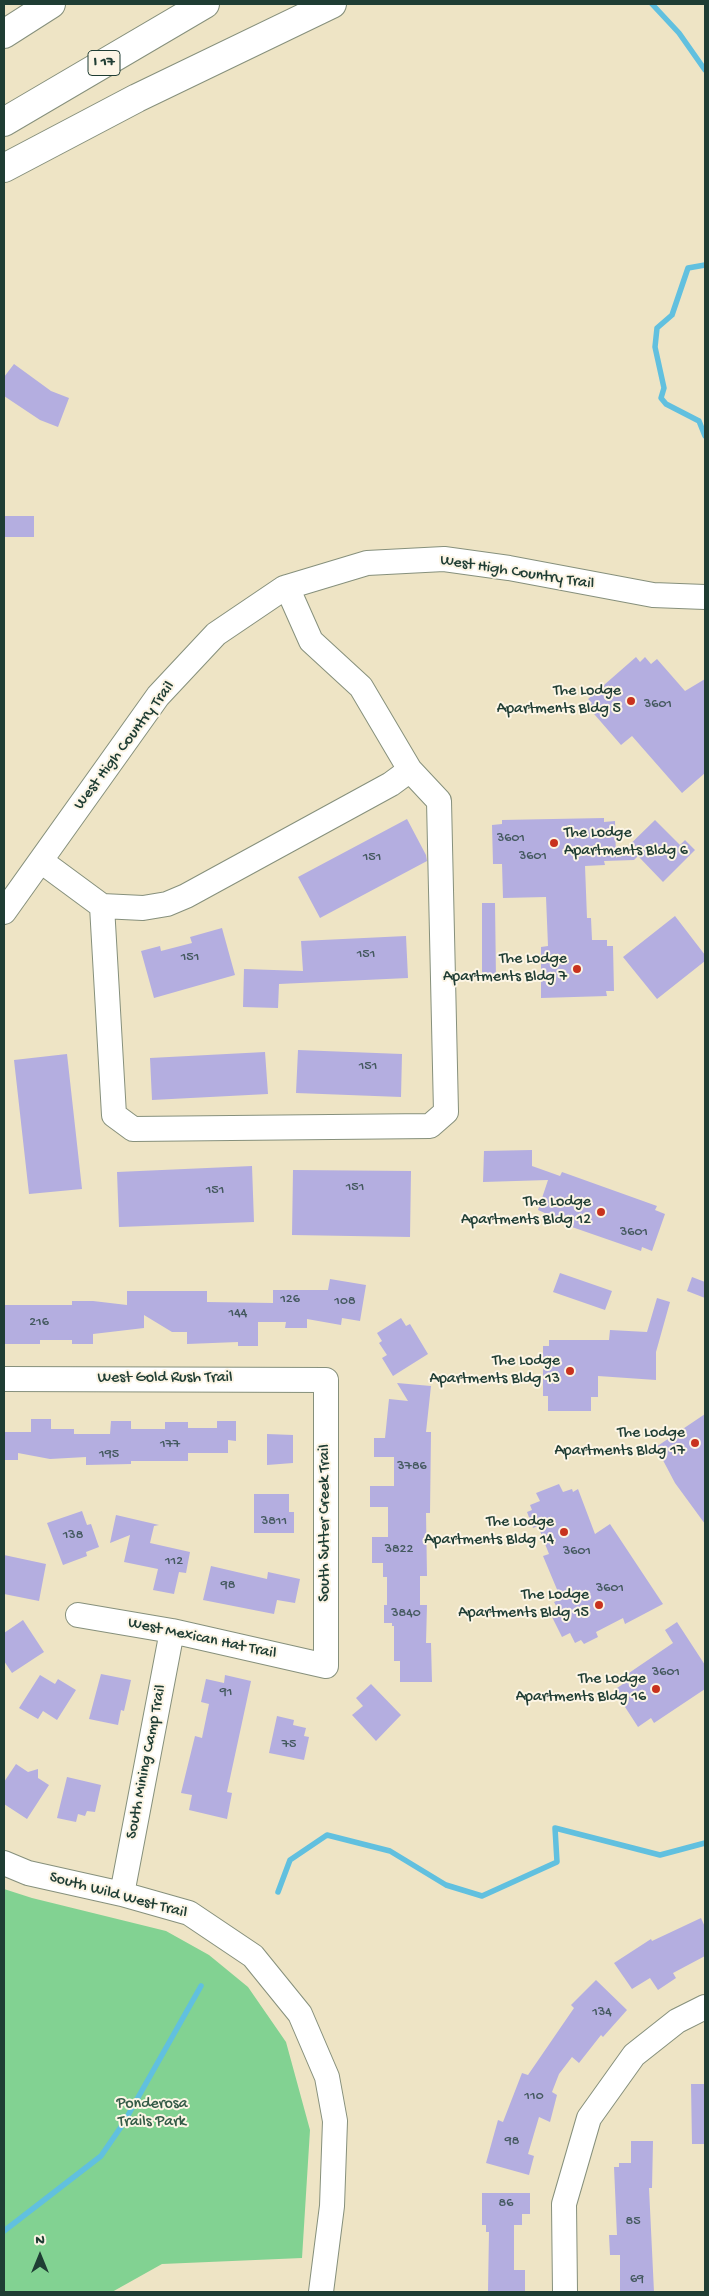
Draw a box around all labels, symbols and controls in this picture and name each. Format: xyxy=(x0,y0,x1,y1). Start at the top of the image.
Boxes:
road number: I 17 xyxy=(88,50,120,76)
street label: West High Country Trail xyxy=(439,551,595,595)
street label: West High Country Trail xyxy=(70,678,180,814)
place label: The Lodge Apartments Bldg 5 xyxy=(497,682,621,720)
marker: The Lodge Apartments Bldg 5 xyxy=(625,695,637,707)
house number: 3601 xyxy=(644,697,672,713)
place label: The Lodge Apartments Bldg 6 xyxy=(564,824,688,862)
house number: 3601 xyxy=(497,831,525,847)
marker: The Lodge Apartments Bldg 6 xyxy=(548,837,560,849)
house number: 3601 xyxy=(519,849,547,865)
house number: 151 xyxy=(363,850,381,866)
house number: 151 xyxy=(357,947,375,963)
house number: 151 xyxy=(181,950,199,966)
place label: The Lodge Apartments Bldg 7 xyxy=(443,950,567,988)
marker: The Lodge Apartments Bldg 7 xyxy=(571,963,583,975)
house number: 151 xyxy=(359,1059,377,1075)
house number: 151 xyxy=(346,1180,364,1196)
house number: 151 xyxy=(206,1183,224,1199)
place label: The Lodge Apartments Bldg 12 xyxy=(461,1193,591,1231)
marker: The Lodge Apartments Bldg 12 xyxy=(595,1206,607,1218)
house number: 3601 xyxy=(620,1225,648,1241)
house number: 126 xyxy=(280,1292,300,1308)
house number: 108 xyxy=(334,1294,356,1310)
house number: 144 xyxy=(229,1306,247,1322)
house number: 216 xyxy=(29,1315,49,1331)
place label: The Lodge Apartments Bldg 13 xyxy=(429,1352,560,1390)
marker: The Lodge Apartments Bldg 13 xyxy=(564,1365,576,1377)
street label: West Gold Rush Trail xyxy=(97,1369,233,1389)
place label: The Lodge Apartments Bldg 17 xyxy=(554,1424,685,1462)
house number: 177 xyxy=(160,1437,180,1453)
marker: The Lodge Apartments Bldg 17 xyxy=(689,1437,701,1449)
street label: South Sutter Creek Trail xyxy=(316,1444,336,1602)
house number: 195 xyxy=(99,1447,119,1463)
house number: 3786 xyxy=(397,1459,427,1475)
place label: The Lodge Apartments Bldg 14 xyxy=(424,1513,554,1551)
house number: 3811 xyxy=(261,1514,287,1530)
marker: The Lodge Apartments Bldg 14 xyxy=(558,1526,570,1538)
house number: 138 xyxy=(63,1528,83,1544)
house number: 3822 xyxy=(385,1542,413,1558)
house number: 3601 xyxy=(563,1544,591,1560)
house number: 112 xyxy=(165,1554,183,1570)
house number: 98 xyxy=(221,1578,235,1594)
house number: 3601 xyxy=(596,1581,624,1597)
place label: The Lodge Apartments Bldg 15 xyxy=(458,1586,589,1624)
marker: The Lodge Apartments Bldg 15 xyxy=(593,1599,605,1611)
house number: 3840 xyxy=(391,1606,421,1622)
street label: West Mexican Hat Trail xyxy=(126,1614,278,1664)
house number: 3601 xyxy=(652,1665,680,1681)
place label: The Lodge Apartments Bldg 16 xyxy=(516,1670,646,1708)
street label: South Mining Camp Trail xyxy=(123,1683,171,1841)
marker: The Lodge Apartments Bldg 16 xyxy=(650,1683,662,1695)
house number: 91 xyxy=(220,1685,232,1701)
house number: 75 xyxy=(282,1737,296,1753)
street label: South Wild West Trail xyxy=(47,1868,189,1924)
house number: 134 xyxy=(592,2005,612,2021)
house number: 110 xyxy=(524,2089,544,2105)
park label: Ponderosa Trails Park xyxy=(116,2095,188,2133)
house number: 98 xyxy=(505,2134,519,2150)
house number: 86 xyxy=(499,2196,513,2212)
house number: 85 xyxy=(625,2214,641,2230)
north arrow xyxy=(15,2231,65,2281)
text: N xyxy=(35,2232,45,2249)
house number: 69 xyxy=(630,2272,644,2288)

